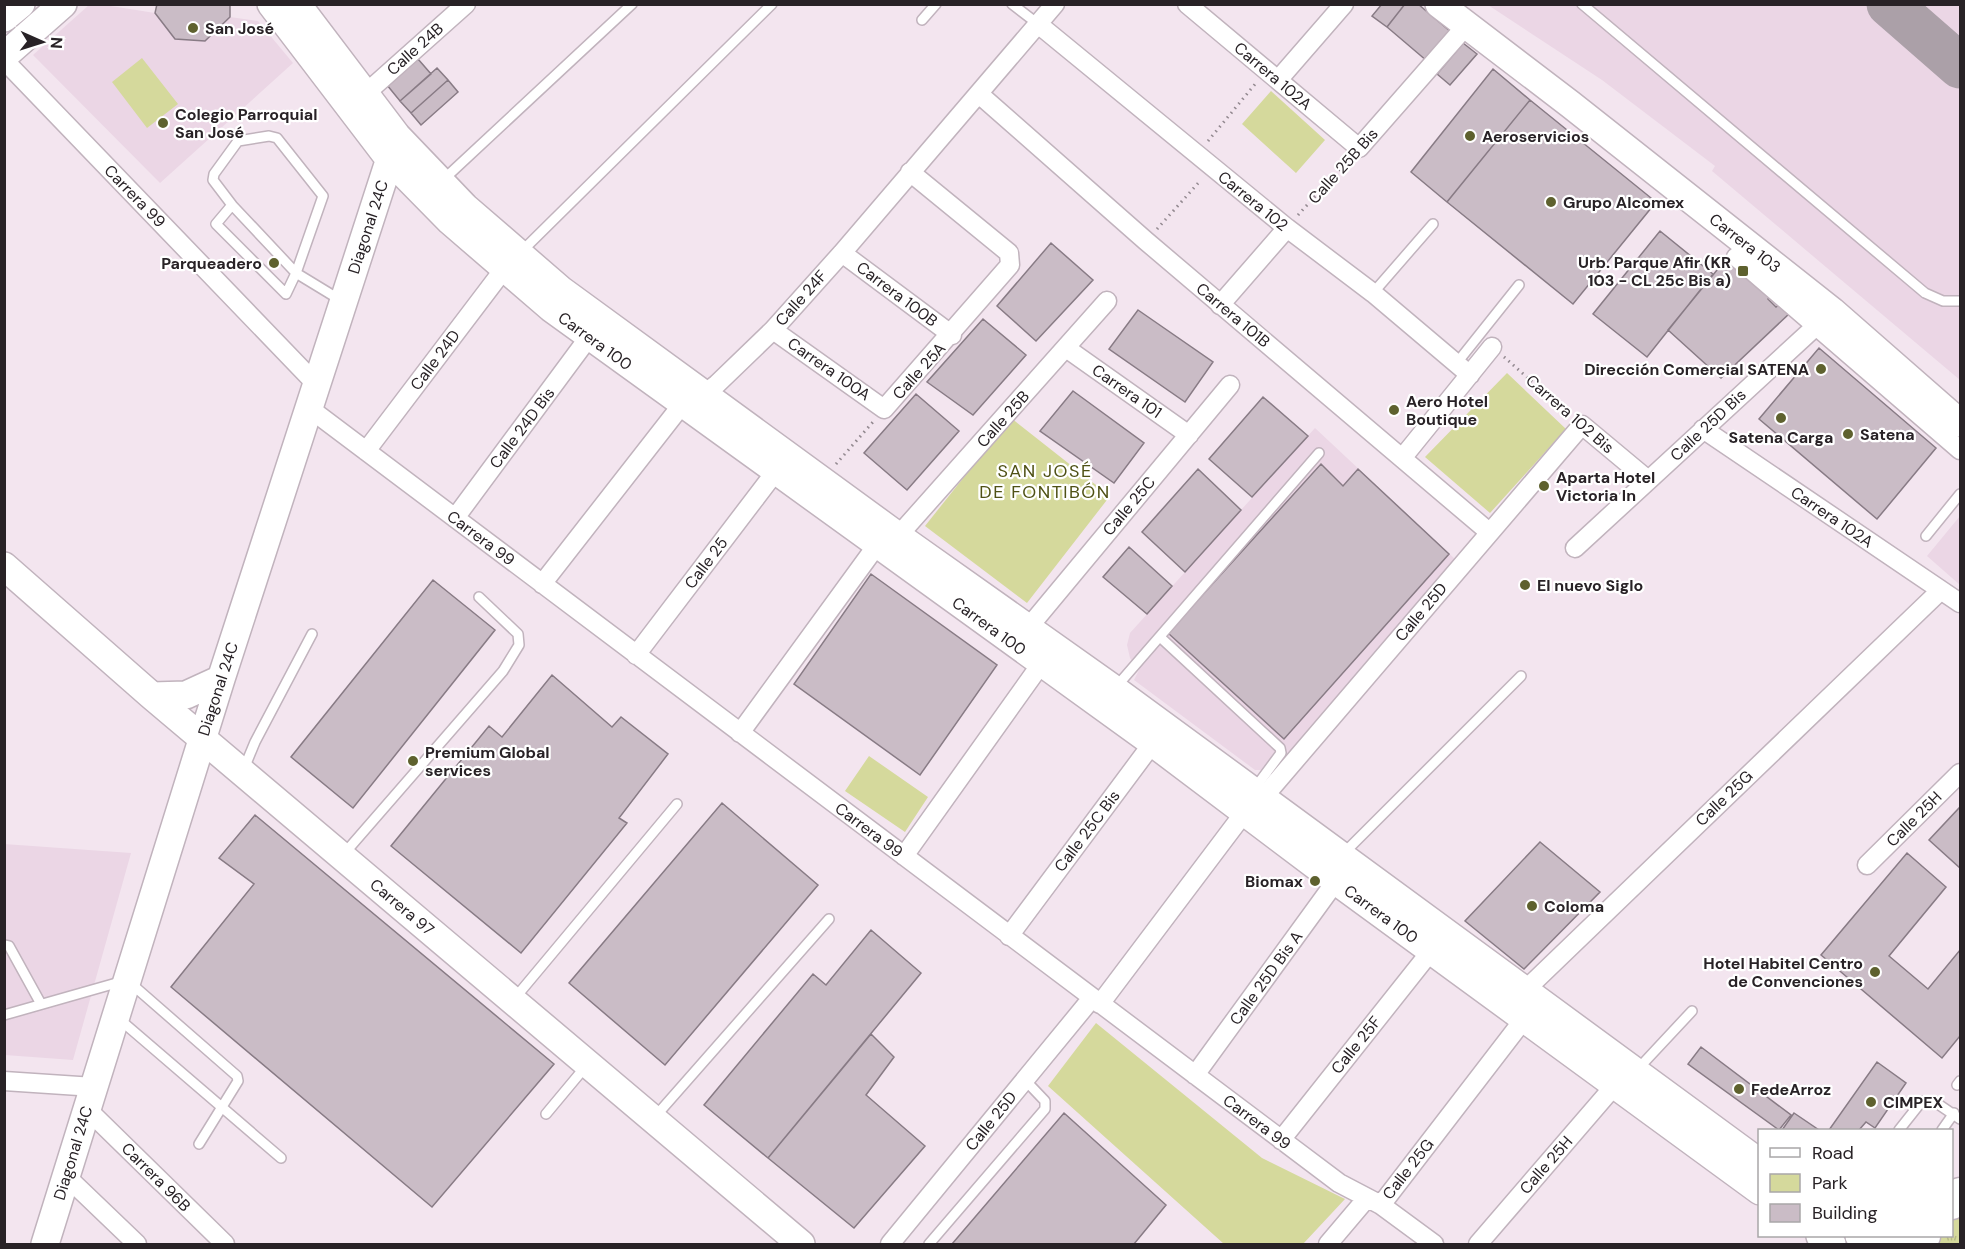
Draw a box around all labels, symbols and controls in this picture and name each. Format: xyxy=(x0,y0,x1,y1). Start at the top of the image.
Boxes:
north arrow xyxy=(12,12,72,72)
place label: San José xyxy=(205,18,274,39)
street label: Calle 24B xyxy=(382,18,448,80)
marker: San José xyxy=(186,21,200,35)
text: N xyxy=(46,36,67,49)
street label: Carrera 102A xyxy=(1230,37,1317,115)
place label: Colegio Parroquial San José xyxy=(175,104,317,143)
marker: Colegio Parroquial San José xyxy=(156,116,170,130)
street label: Calle 25B Bis xyxy=(1303,124,1383,208)
place label: Aeroservicios xyxy=(1482,126,1589,147)
marker: Aeroservicios xyxy=(1463,129,1477,143)
street label: Carrera 99 xyxy=(100,160,170,232)
street label: Carrera 102 xyxy=(1213,166,1293,236)
street label: Diagonal 24C xyxy=(343,177,393,277)
place label: Grupo Alcomex xyxy=(1563,192,1684,213)
marker: Grupo Alcomex xyxy=(1544,195,1558,209)
street label: Carrera 103 xyxy=(1705,209,1785,277)
place label: Urb. Parque Afir (KR 103 - CL 25c Bis a) xyxy=(1578,252,1731,291)
place label: Parqueadero xyxy=(161,253,262,274)
marker: Parqueadero xyxy=(267,256,281,270)
street label: Carrera 100B xyxy=(852,257,942,331)
marker: Urb. Parque Afir (KR 103 - CL 25c Bis a) xyxy=(1736,264,1750,278)
street label: Calle 24F xyxy=(770,265,832,330)
street label: Carrera 101B xyxy=(1192,278,1274,352)
street label: Carrera 100 xyxy=(554,307,636,375)
street label: Calle 24D xyxy=(405,326,465,394)
street label: Carrera 100A xyxy=(783,333,875,406)
street label: Calle 25A xyxy=(888,338,950,404)
street label: Carrera 101 xyxy=(1088,359,1166,423)
place label: Dirección Comercial SATENA xyxy=(1584,359,1809,380)
marker: Dirección Comercial SATENA xyxy=(1814,362,1828,376)
street label: Carrera 102 Bis xyxy=(1521,370,1619,458)
street label: Calle 24D Bis xyxy=(485,383,559,473)
street label: Calle 25D Bis xyxy=(1666,384,1750,466)
street label: Calle 25B xyxy=(972,386,1034,452)
place label: Aero Hotel Boutique xyxy=(1406,391,1488,430)
marker: Aero Hotel Boutique xyxy=(1387,403,1401,417)
marker: Satena Carga xyxy=(1774,411,1788,425)
place label: Satena xyxy=(1860,424,1915,445)
place label: Satena Carga xyxy=(1729,427,1833,448)
marker: Satena xyxy=(1841,427,1855,441)
district label: SAN JOSÉ DE FONTIBÓN xyxy=(979,459,1111,504)
place label: Aparta Hotel Victoria In xyxy=(1556,467,1655,506)
street label: Calle 25C xyxy=(1098,472,1160,540)
marker: Aparta Hotel Victoria In xyxy=(1537,479,1551,493)
street label: Carrera 102A xyxy=(1787,482,1878,553)
street label: Carrera 99 xyxy=(443,506,519,570)
street label: Calle 25 xyxy=(680,533,732,593)
place label: El nuevo Siglo xyxy=(1537,575,1643,596)
street label: Calle 25D xyxy=(1390,578,1452,646)
marker: El nuevo Siglo xyxy=(1518,578,1532,592)
street label: Carrera 100 xyxy=(948,592,1030,660)
street label: Diagonal 24C xyxy=(193,639,243,739)
place label: Premium Global services xyxy=(425,742,550,781)
marker: Premium Global services xyxy=(406,754,420,768)
street label: Calle 25G xyxy=(1691,766,1757,830)
street label: Calle 25C Bis xyxy=(1049,786,1125,876)
street label: Calle 25H xyxy=(1882,787,1946,851)
street label: Carrera 99 xyxy=(831,798,907,862)
place label: Biomax xyxy=(1245,871,1303,892)
street label: Carrera 97 xyxy=(365,874,439,940)
marker: Biomax xyxy=(1308,874,1322,888)
street label: Carrera 100 xyxy=(1340,880,1422,948)
place label: Coloma xyxy=(1544,896,1604,917)
marker: Coloma xyxy=(1525,899,1539,913)
street label: Calle 25D Bis A xyxy=(1225,927,1307,1029)
place label: Hotel Habitel Centro de Convenciones xyxy=(1703,953,1863,992)
marker: Hotel Habitel Centro de Convenciones xyxy=(1868,965,1882,979)
street label: Calle 25F xyxy=(1326,1012,1386,1078)
place label: FedeArroz xyxy=(1751,1079,1831,1100)
marker: FedeArroz xyxy=(1732,1082,1746,1096)
street label: Calle 25D xyxy=(961,1087,1021,1155)
street label: Carrera 99 xyxy=(1219,1090,1295,1154)
place label: CIMPEX xyxy=(1883,1092,1943,1113)
marker: CIMPEX xyxy=(1864,1095,1878,1109)
street label: Diagonal 24C xyxy=(49,1103,97,1203)
legend xyxy=(1758,1129,1953,1237)
street label: Calle 25H xyxy=(1515,1131,1577,1199)
street label: Calle 25G xyxy=(1378,1134,1438,1204)
street label: Carrera 96B xyxy=(117,1138,195,1216)
text: Road xyxy=(1812,1141,1854,1165)
text: Park xyxy=(1812,1171,1848,1195)
text: Building xyxy=(1812,1201,1877,1225)

